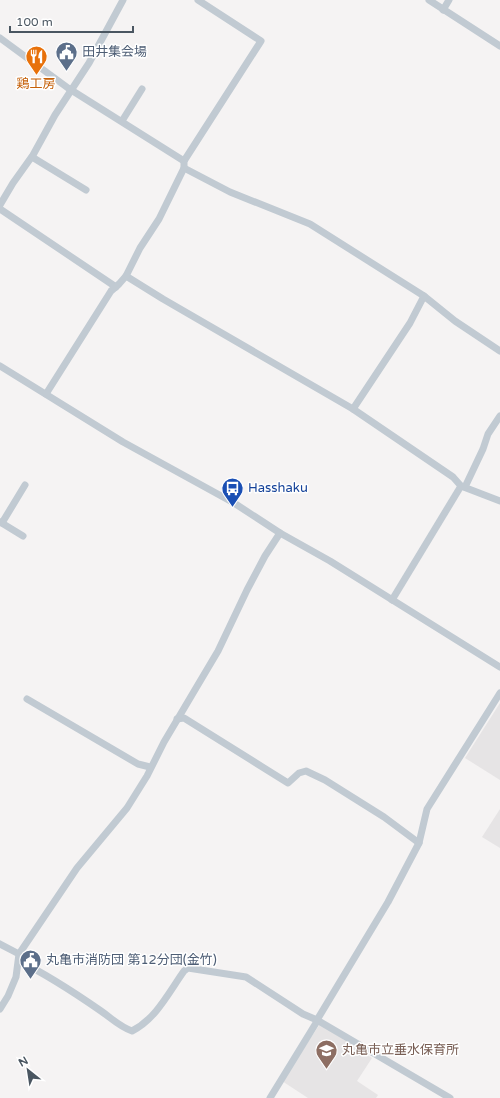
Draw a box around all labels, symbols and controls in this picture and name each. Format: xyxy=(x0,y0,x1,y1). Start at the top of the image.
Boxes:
scale bar xyxy=(10,8,133,34)
text: 100 m xyxy=(16,15,53,29)
public building icon: 田井集会場 xyxy=(54,39,80,72)
restaurant icon: 鶏工房 xyxy=(23,43,49,76)
place label: 田井集会場 xyxy=(82,44,147,60)
place label: 鶏工房 xyxy=(16,76,56,92)
bus stop icon: Hasshaku xyxy=(219,475,245,508)
place label: Hasshaku xyxy=(248,480,308,496)
public building icon: 丸亀市消防団 第12分団(金竹) xyxy=(18,947,44,980)
place label: 丸亀市消防団 第12分団(金竹) xyxy=(46,952,217,968)
school or university icon: 丸亀市立垂水保育所 xyxy=(314,1037,340,1070)
place label: 丸亀市立垂水保育所 xyxy=(342,1042,459,1058)
north arrow xyxy=(8,1050,48,1090)
text: N xyxy=(16,1054,30,1070)

